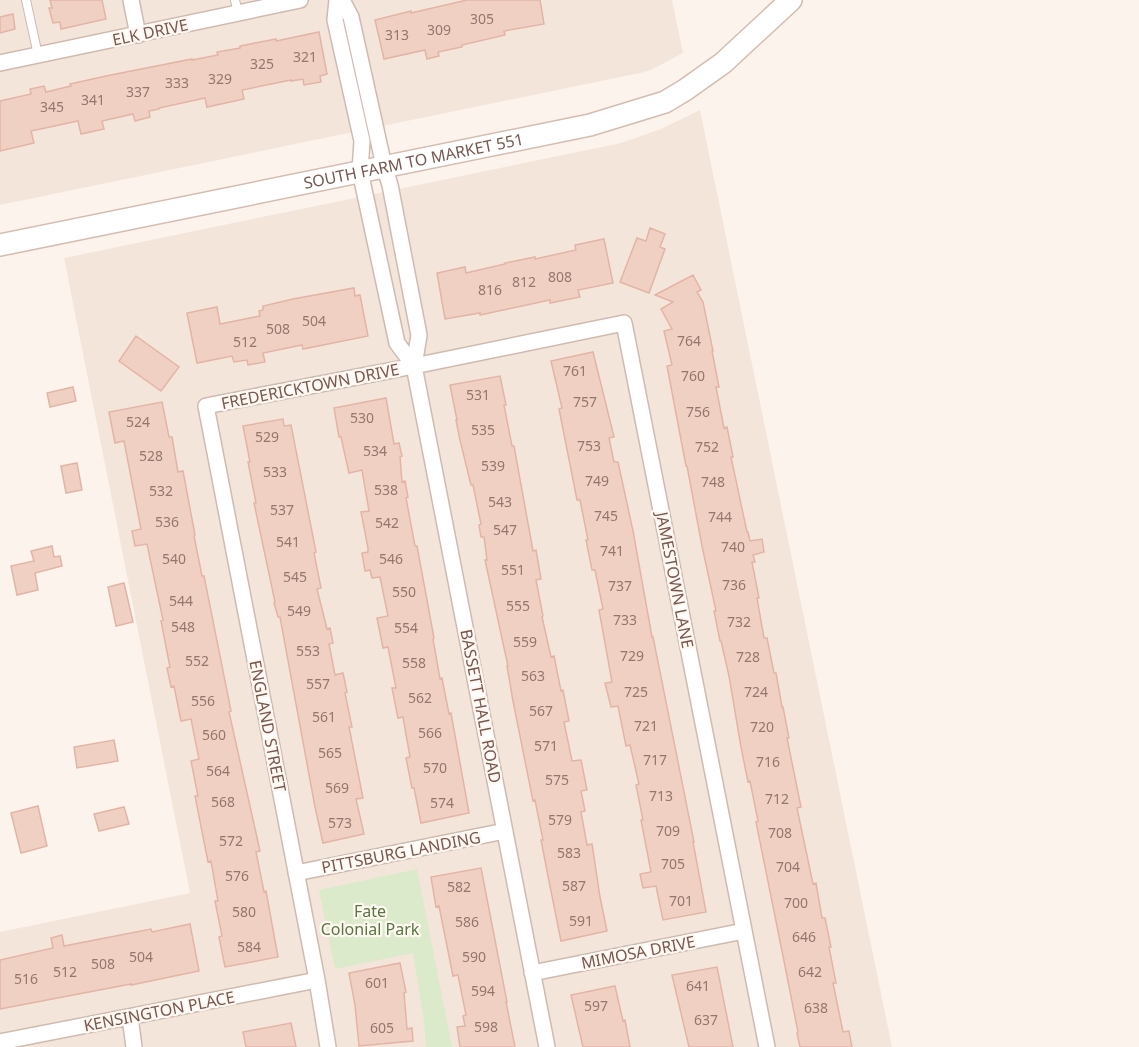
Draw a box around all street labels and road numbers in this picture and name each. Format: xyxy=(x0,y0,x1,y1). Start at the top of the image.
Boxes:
street label: ELK DRIVE xyxy=(110,13,190,51)
street label: SOUTH FARM TO MARKET 551 xyxy=(302,128,526,194)
street label: FREDERICKTOWN DRIVE xyxy=(219,358,401,414)
street label: JAMESTOWN LANE xyxy=(651,508,699,650)
street label: BASSETT HALL ROAD xyxy=(455,627,507,785)
street label: ENGLAND STREET xyxy=(244,658,292,794)
street label: PITTSBURG LANDING xyxy=(320,826,482,878)
street label: MIMOSA DRIVE xyxy=(579,930,697,974)
street label: KENSINGTON PLACE xyxy=(82,986,236,1036)

